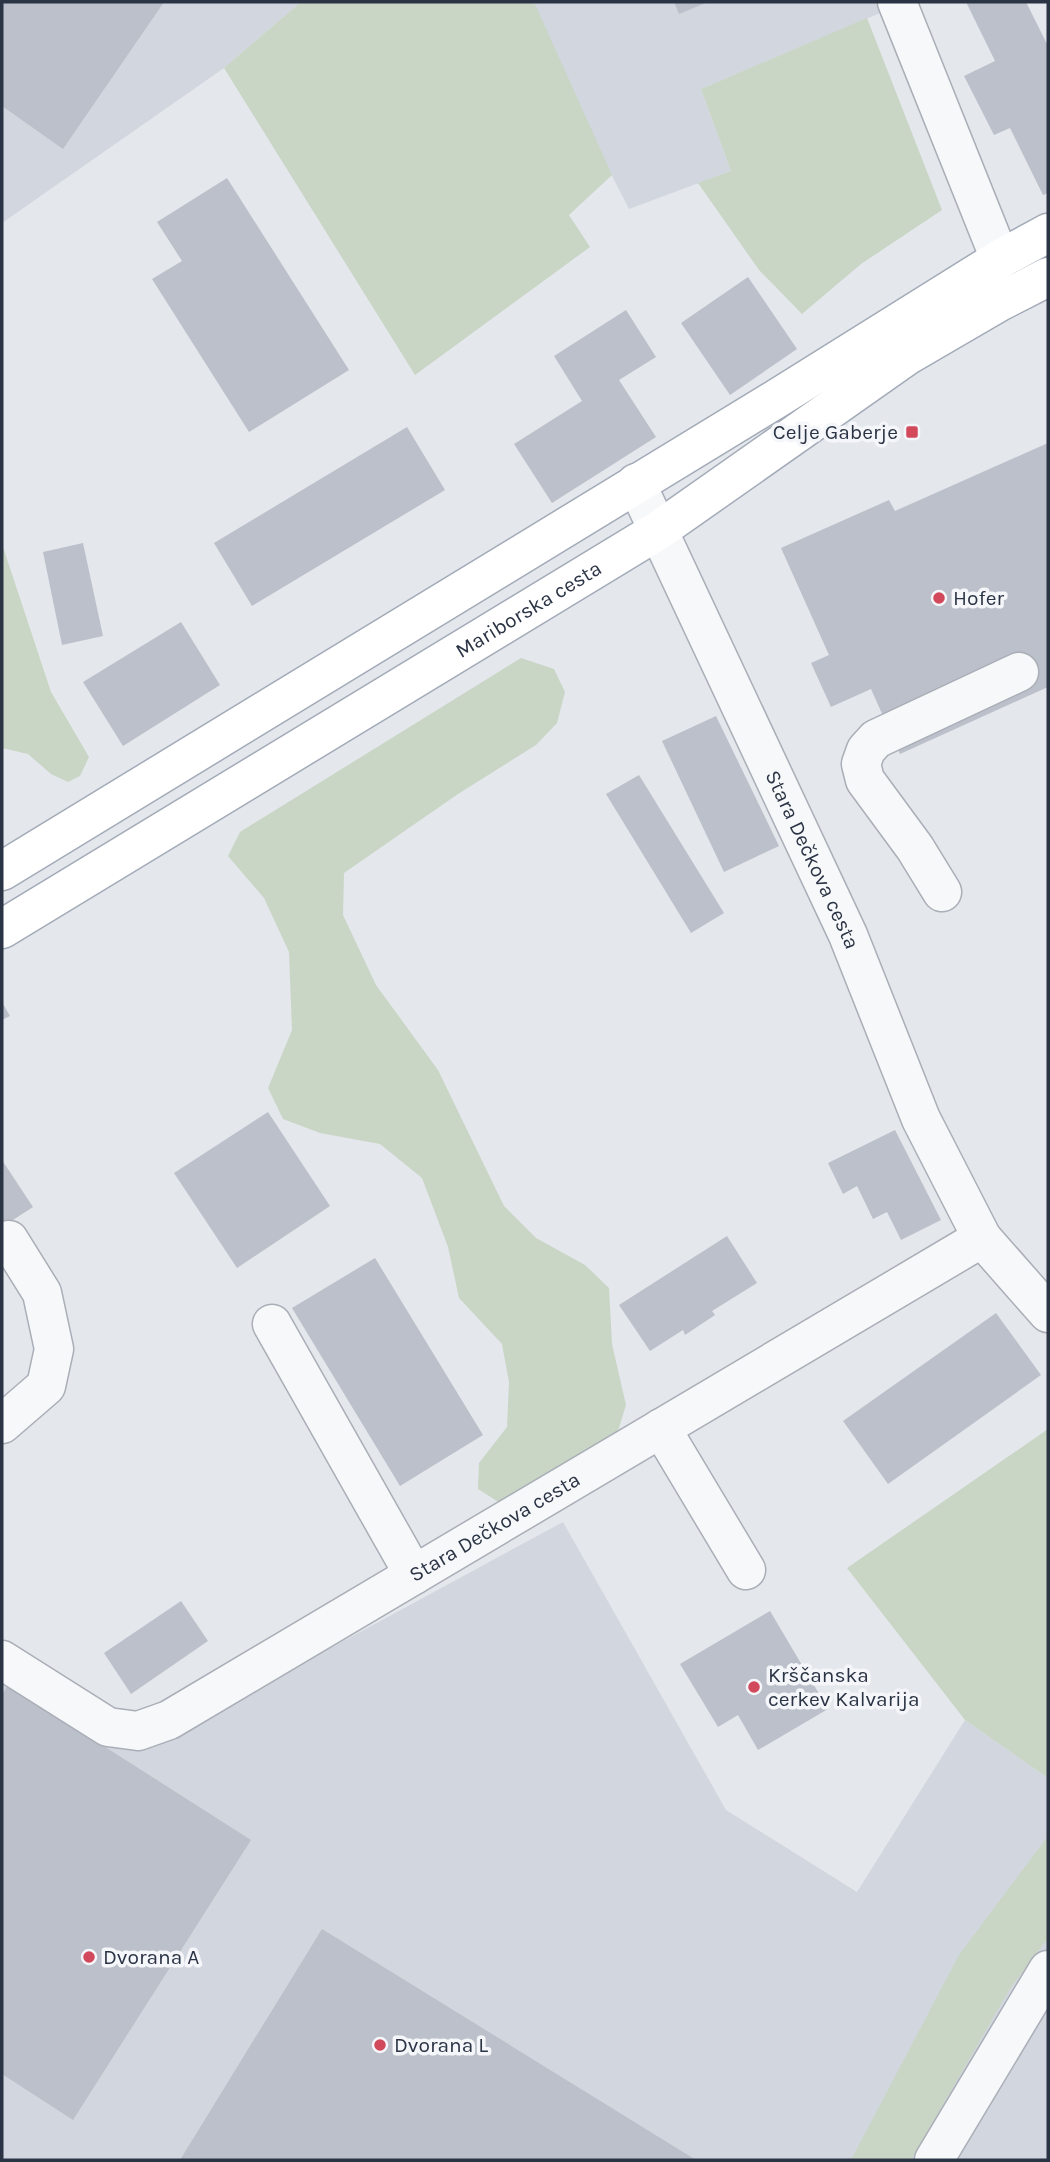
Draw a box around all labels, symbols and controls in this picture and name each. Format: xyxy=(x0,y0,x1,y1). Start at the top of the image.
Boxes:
place label: Celje Gaberje xyxy=(773,420,898,444)
marker: Celje Gaberje xyxy=(904,424,920,440)
street label: Mariborska cesta xyxy=(451,556,606,663)
place label: Hofer xyxy=(953,586,1004,610)
marker: Hofer xyxy=(931,590,947,606)
street label: Stara Dečkova cesta xyxy=(760,767,864,952)
street label: Stara Dečkova cesta xyxy=(405,1467,584,1587)
place label: Krščanska cerkev Kalvarija xyxy=(768,1663,920,1711)
marker: Krščanska cerkev Kalvarija xyxy=(746,1679,762,1695)
place label: Dvorana A xyxy=(103,1945,199,1969)
marker: Dvorana A xyxy=(81,1949,97,1965)
place label: Dvorana L xyxy=(394,2033,488,2057)
marker: Dvorana L xyxy=(372,2037,388,2053)

